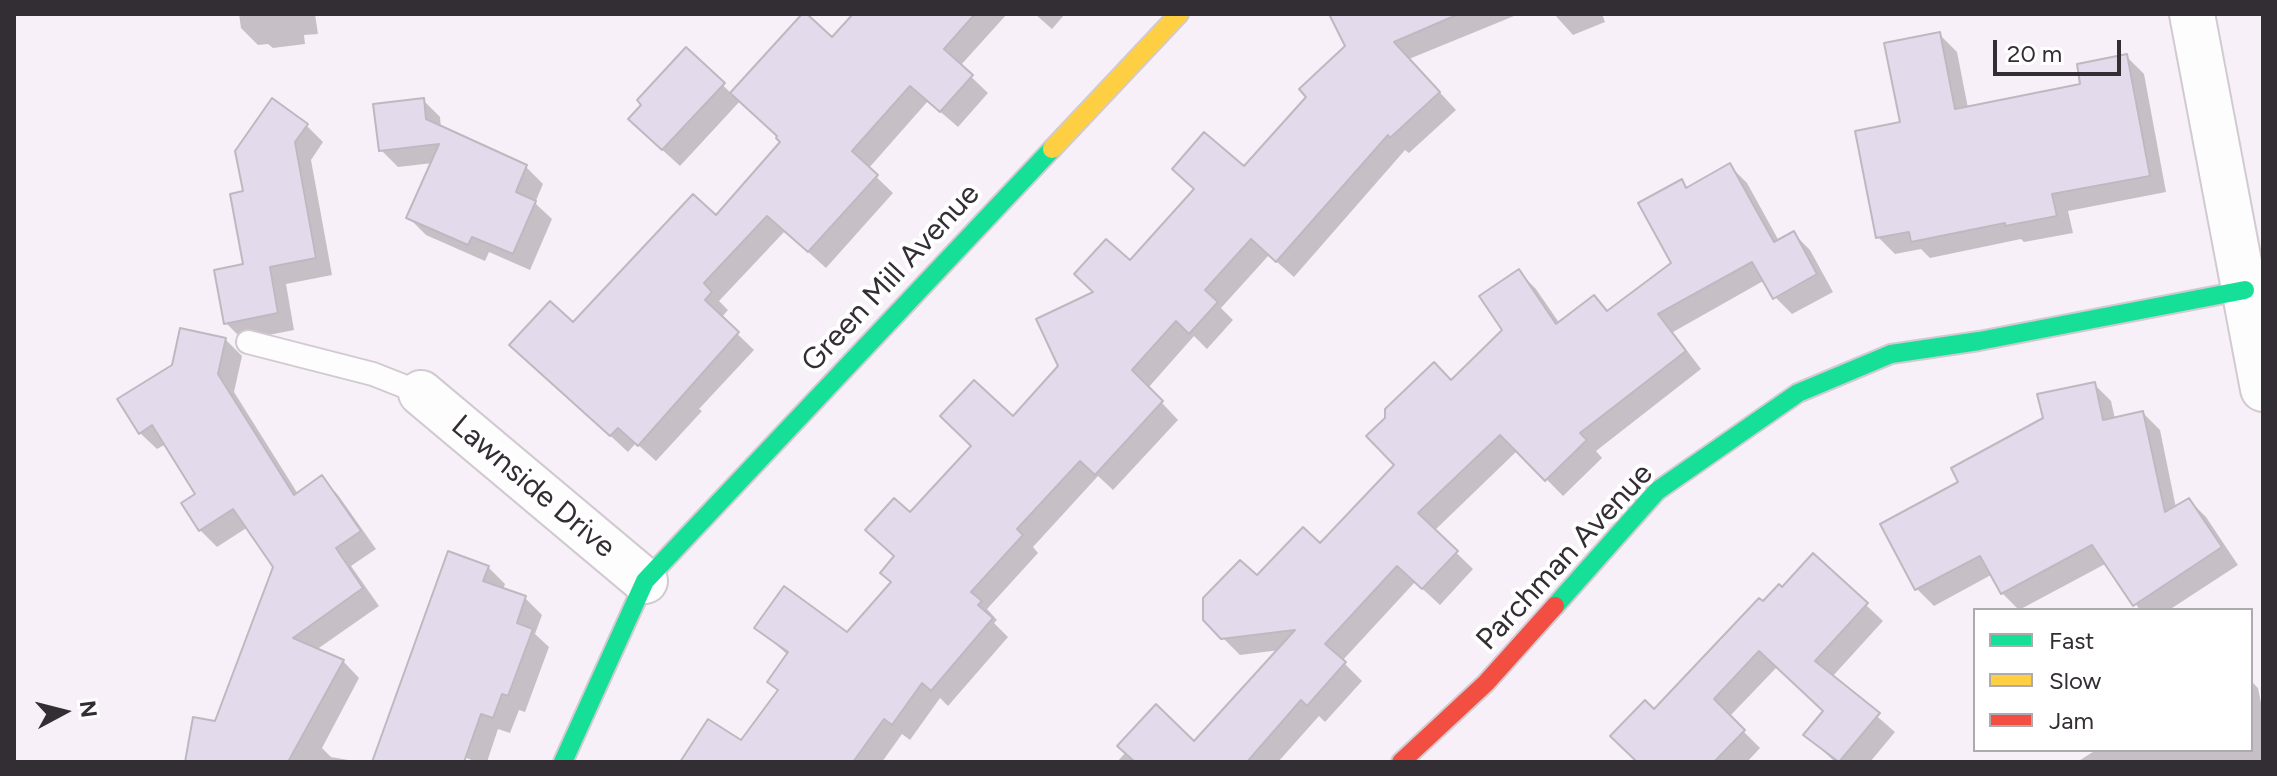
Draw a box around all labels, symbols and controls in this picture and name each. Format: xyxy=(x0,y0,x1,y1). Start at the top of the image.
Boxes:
scale bar xyxy=(1997,24,2125,74)
text: 20 m xyxy=(2007,39,2062,68)
street label: Green Mill Avenue xyxy=(795,176,987,380)
street label: Lawnside Drive xyxy=(444,408,622,566)
street label: Parchman Avenue xyxy=(1469,456,1661,658)
legend xyxy=(1973,608,2253,752)
text: Fast xyxy=(2049,626,2094,655)
text: Slow xyxy=(2049,666,2101,695)
north arrow xyxy=(24,672,104,752)
text: N xyxy=(74,699,103,719)
text: Jam xyxy=(2049,706,2094,735)

